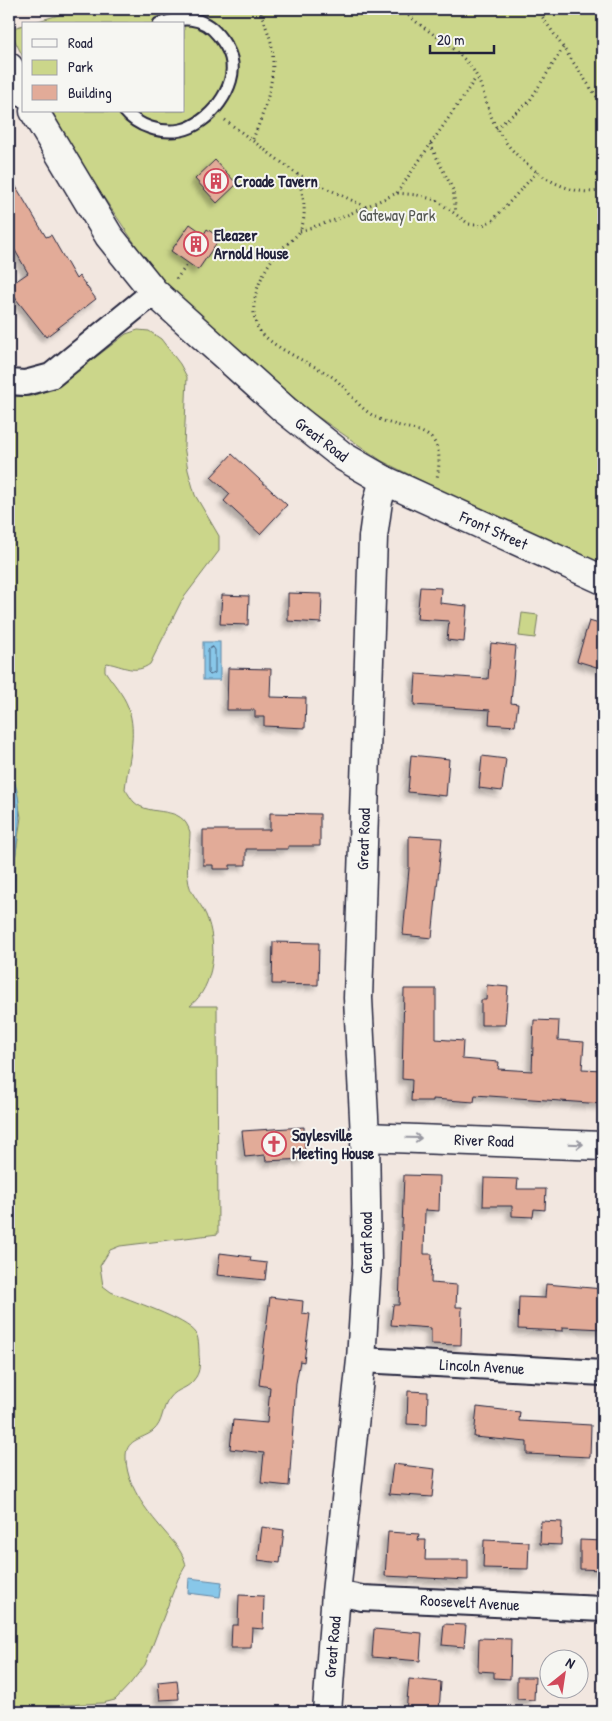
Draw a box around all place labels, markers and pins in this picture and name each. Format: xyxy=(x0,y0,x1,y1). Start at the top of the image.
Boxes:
building icon: Croade Tavern xyxy=(203,168,229,194)
place label: Croade Tavern xyxy=(234,170,318,192)
place label: Eleazer Arnold House xyxy=(214,224,289,264)
building icon: Eleazer Arnold House xyxy=(183,231,209,257)
place label: Saylesville Meeting House xyxy=(292,1124,375,1165)
church icon: Saylesville Meeting House xyxy=(261,1131,287,1157)

